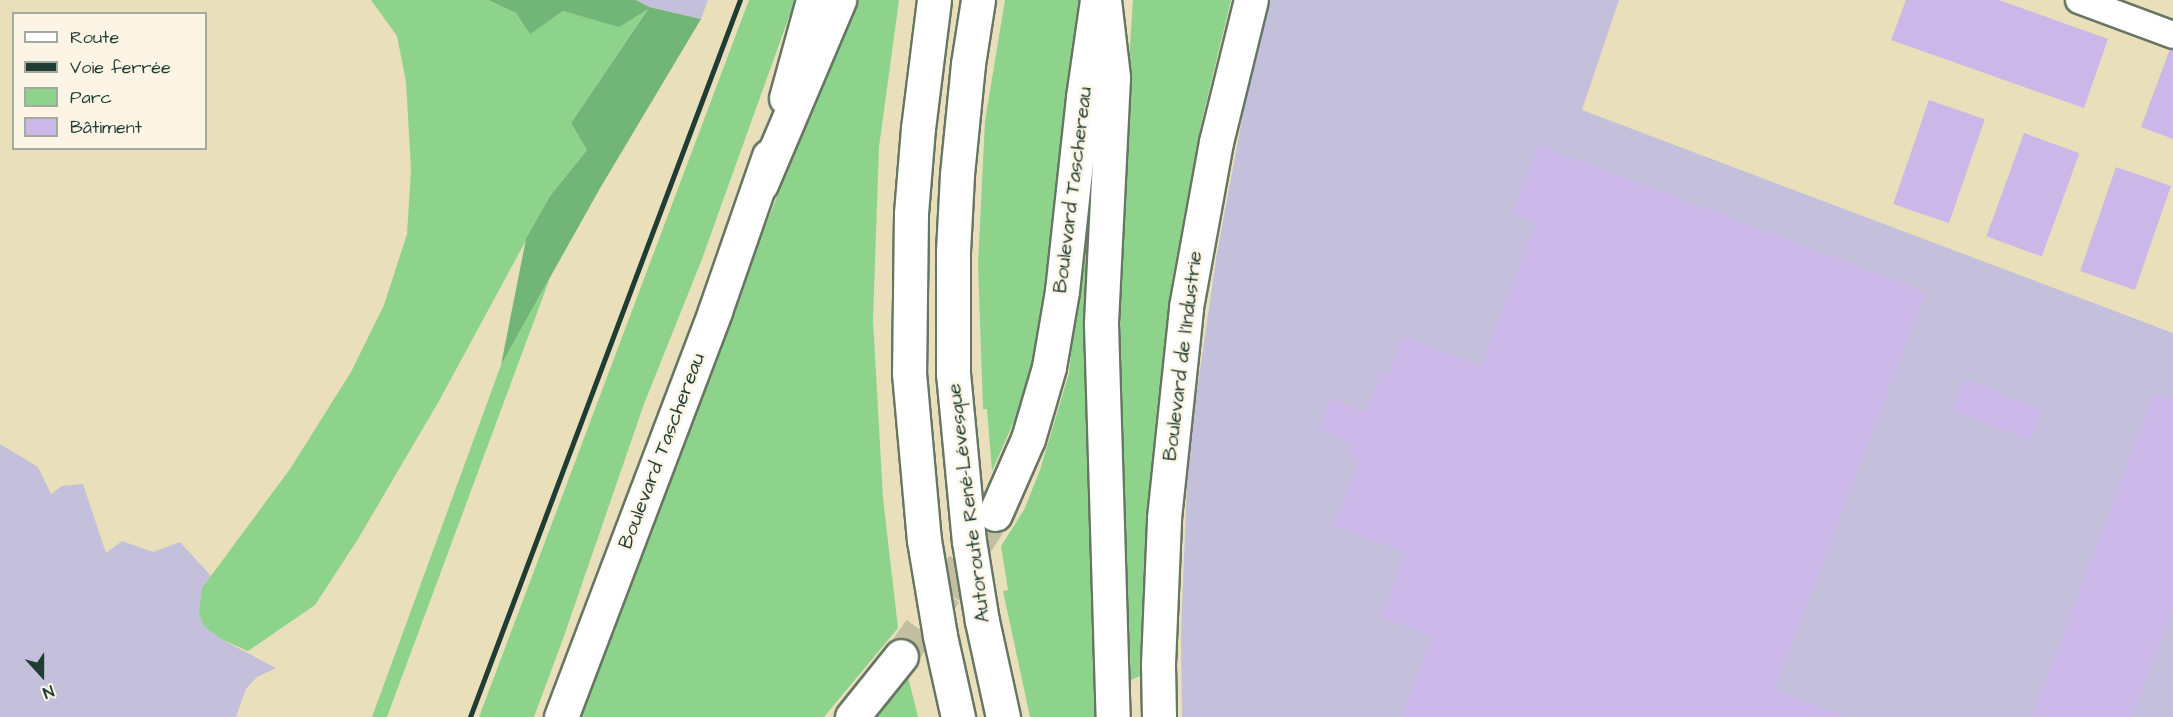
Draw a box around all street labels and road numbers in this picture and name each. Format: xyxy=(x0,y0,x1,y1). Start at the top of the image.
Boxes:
street label: Boulevard Taschereau xyxy=(1048,85,1098,295)
street label: Boulevard de l'Industrie xyxy=(1158,250,1208,462)
street label: Boulevard Taschereau xyxy=(614,350,710,552)
street label: Autoroute René-Lévesque xyxy=(942,382,996,624)

